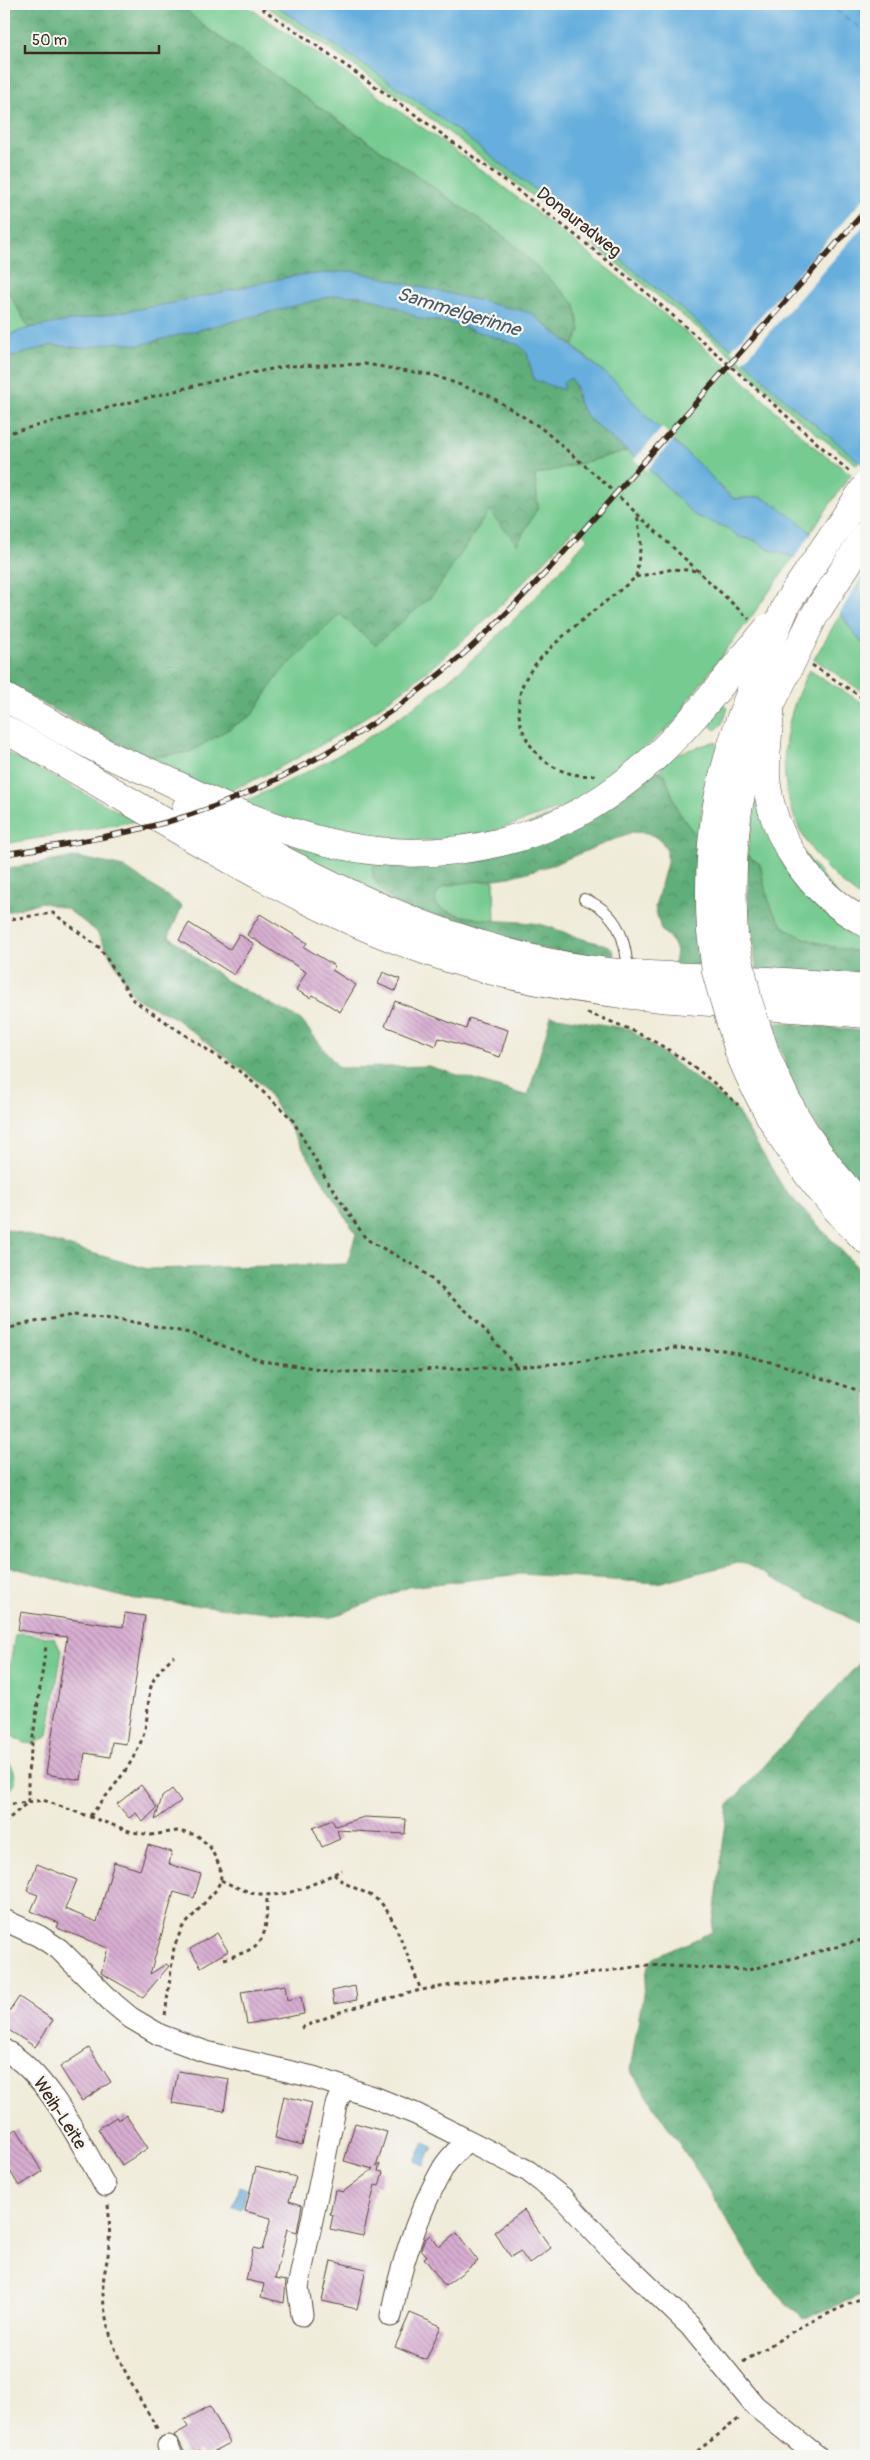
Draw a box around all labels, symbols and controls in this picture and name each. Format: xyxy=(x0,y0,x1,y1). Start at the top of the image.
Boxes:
scale bar xyxy=(25,22,159,54)
text: 50 m xyxy=(32,31,67,50)
street label: Donauradweg xyxy=(532,182,626,263)
water label: Sammelgerinne xyxy=(394,282,525,343)
street label: Weih-Leite xyxy=(28,2073,92,2154)

